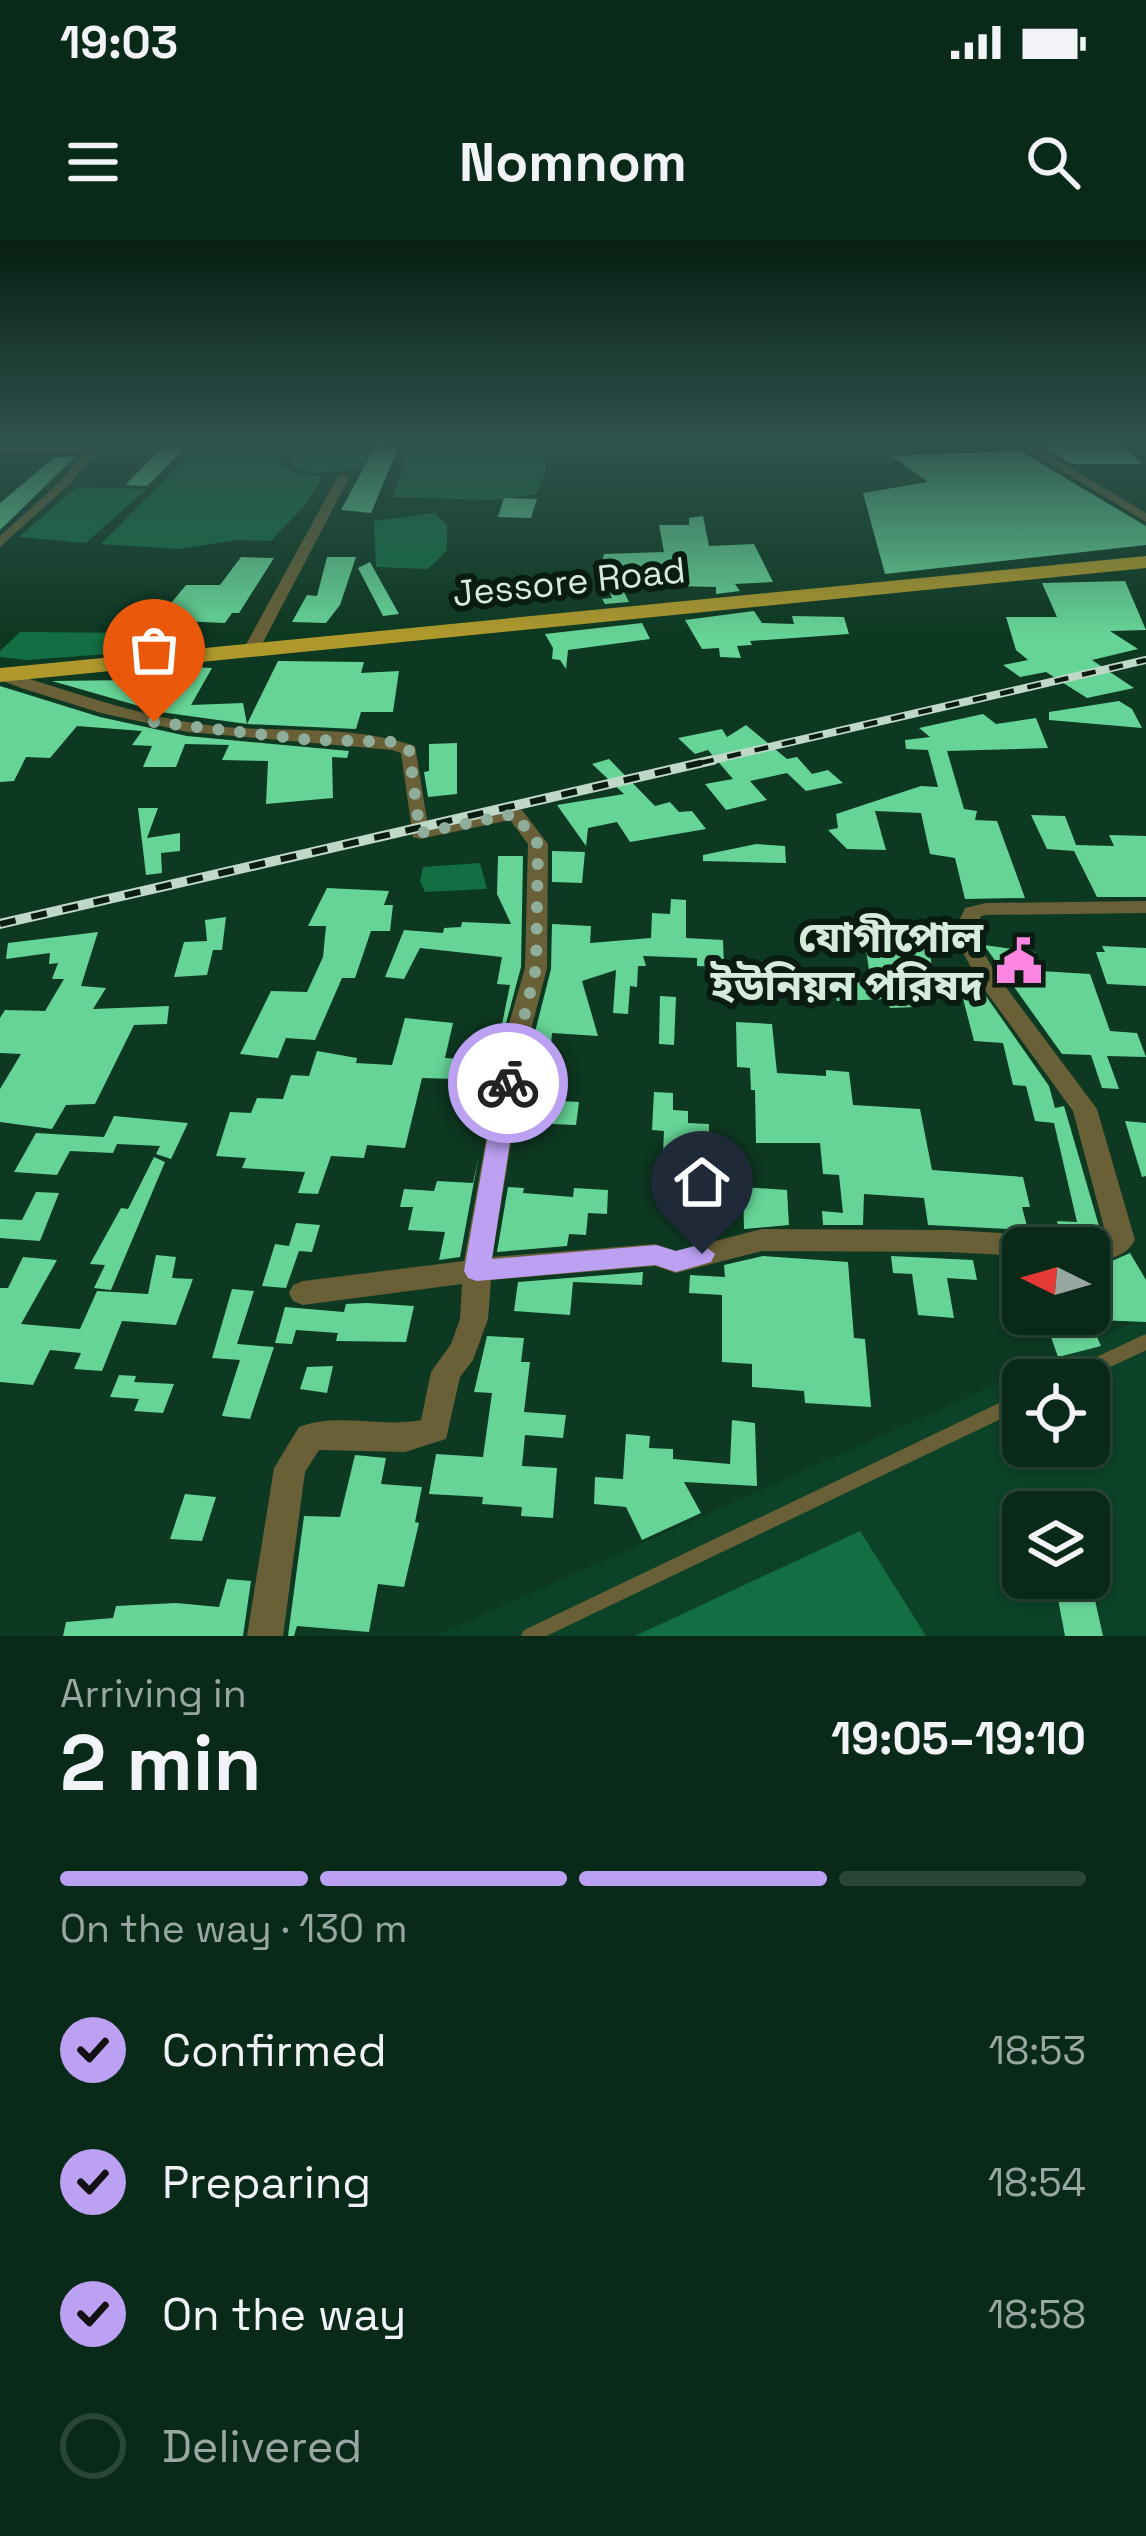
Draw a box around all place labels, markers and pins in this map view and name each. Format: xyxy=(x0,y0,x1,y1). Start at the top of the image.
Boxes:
pin xyxy=(103,599,205,722)
place label: যোগীপোল ইউনিয়ন পরিষদ xyxy=(710,911,984,1012)
public building icon: যোগীপোল ইউনিয়ন পরিষদ xyxy=(994,936,1044,986)
pin xyxy=(651,1131,753,1254)

